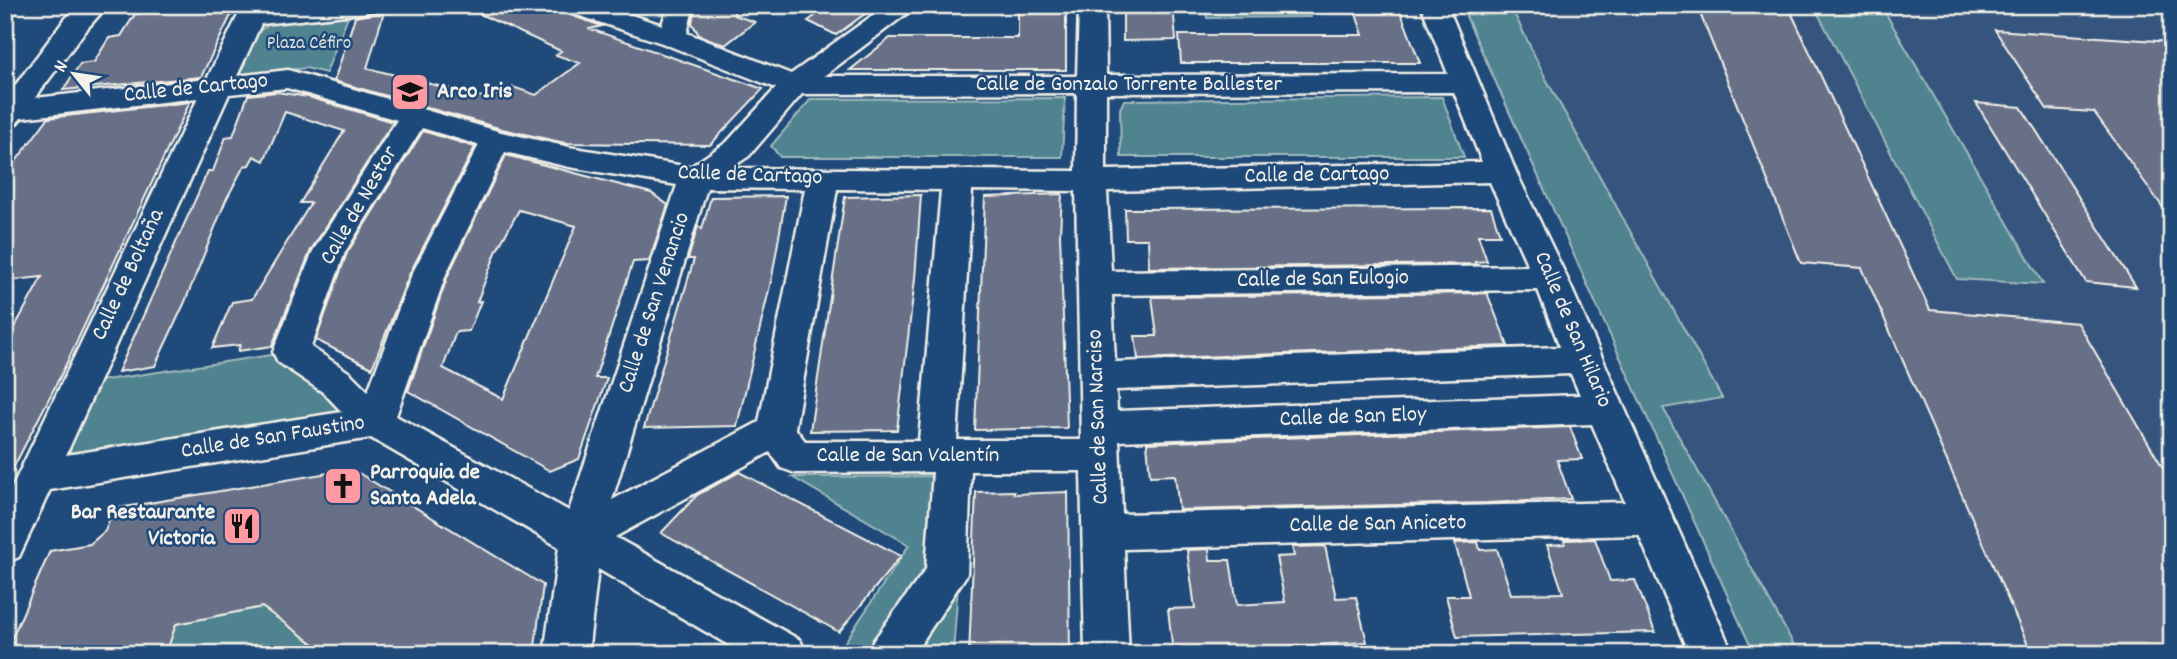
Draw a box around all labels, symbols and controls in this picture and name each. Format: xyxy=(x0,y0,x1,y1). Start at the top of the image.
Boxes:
park label: Plaza Céfiro xyxy=(267,31,351,58)
north arrow xyxy=(38,38,108,108)
text: N xyxy=(48,56,76,78)
street label: Calle de Cartago xyxy=(122,65,270,113)
street label: Calle de Gonzalo Torrente Ballester xyxy=(976,69,1283,102)
school or university icon: Arco Iris xyxy=(389,71,431,113)
place label: Arco Iris xyxy=(437,76,513,109)
street label: Calle de Nestor xyxy=(312,140,408,272)
street label: Calle de Cartago xyxy=(677,157,823,195)
street label: Calle de Cartago xyxy=(1244,158,1390,194)
street label: Calle de Boltaña xyxy=(84,203,174,346)
street label: Calle de San Venancio xyxy=(610,208,700,398)
street label: Calle de San Hilario xyxy=(1524,247,1620,413)
street label: Calle de San Eulogio xyxy=(1237,262,1409,298)
street label: Calle de San Narciso xyxy=(1079,329,1119,505)
street label: Calle de San Eloy xyxy=(1279,399,1428,437)
street label: Calle de San Faustino xyxy=(179,407,367,469)
street label: Calle de San Valentín xyxy=(817,440,999,473)
place label: Parroquia de Santa Adela xyxy=(370,457,480,516)
church icon: Parroquia de Santa Adela xyxy=(322,465,364,507)
place label: Bar Restaurante Victoria xyxy=(71,497,216,556)
restaurant icon: Bar Restaurante Victoria xyxy=(221,505,263,547)
street label: Calle de San Aniceto xyxy=(1289,507,1467,543)

